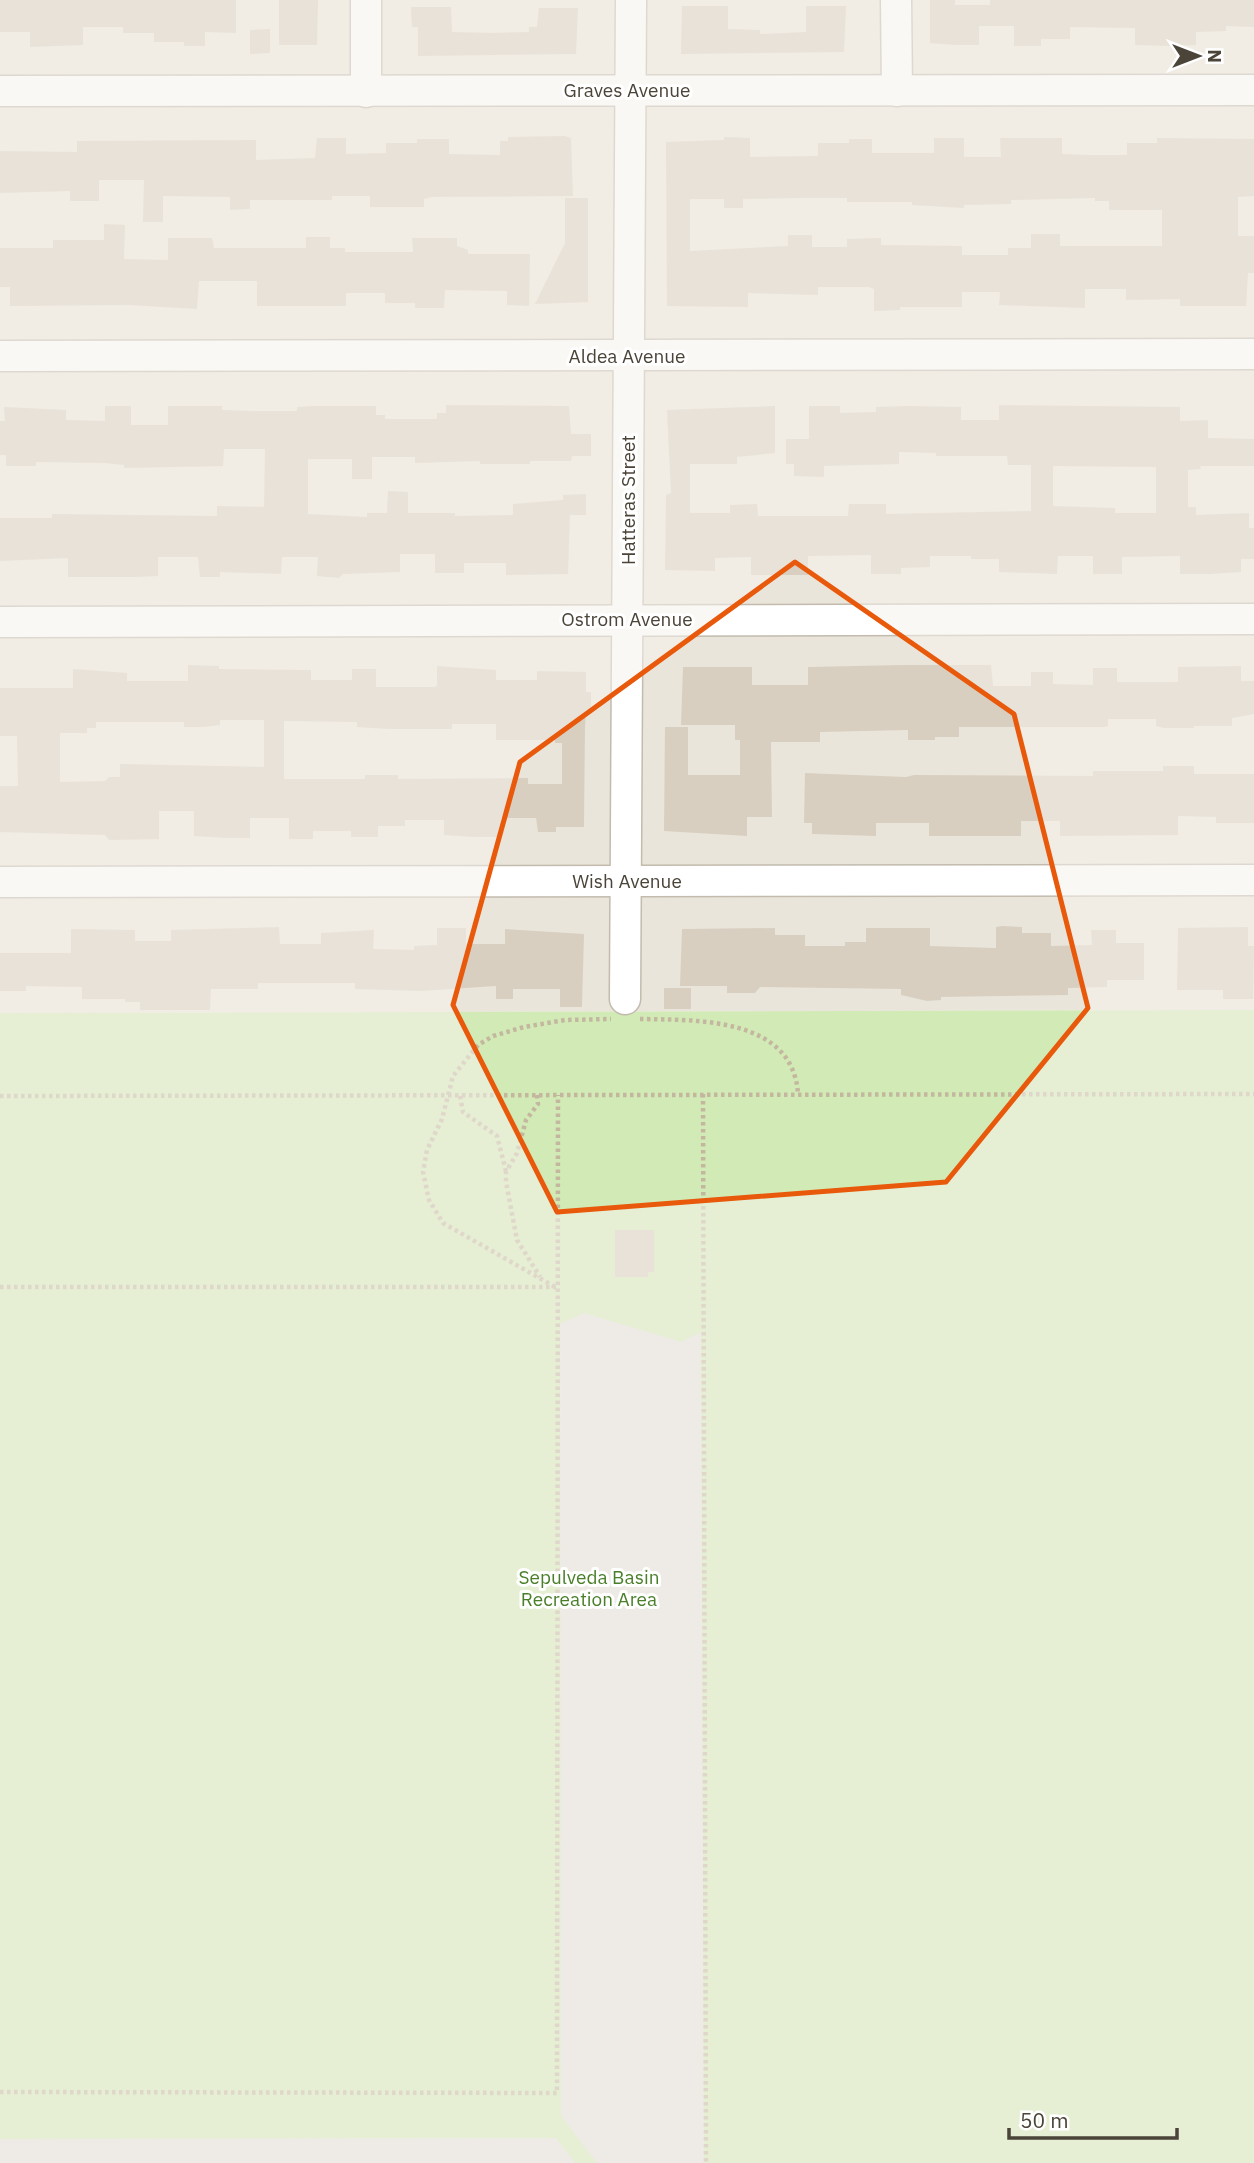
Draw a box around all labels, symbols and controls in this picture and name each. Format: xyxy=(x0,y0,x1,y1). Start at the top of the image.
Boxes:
north arrow xyxy=(1163,21,1233,91)
text: N xyxy=(1203,49,1227,63)
street label: Graves Avenue xyxy=(564,78,690,102)
street label: Aldea Avenue xyxy=(569,344,685,368)
street label: Hatteras Street xyxy=(616,435,640,565)
street label: Ostrom Avenue xyxy=(561,607,693,631)
street label: Wish Avenue xyxy=(572,869,682,893)
park label: Sepulveda Basin Recreation Area xyxy=(519,1565,659,1611)
scale bar xyxy=(1009,2096,1177,2140)
text: 50 m xyxy=(1020,2106,1069,2134)

